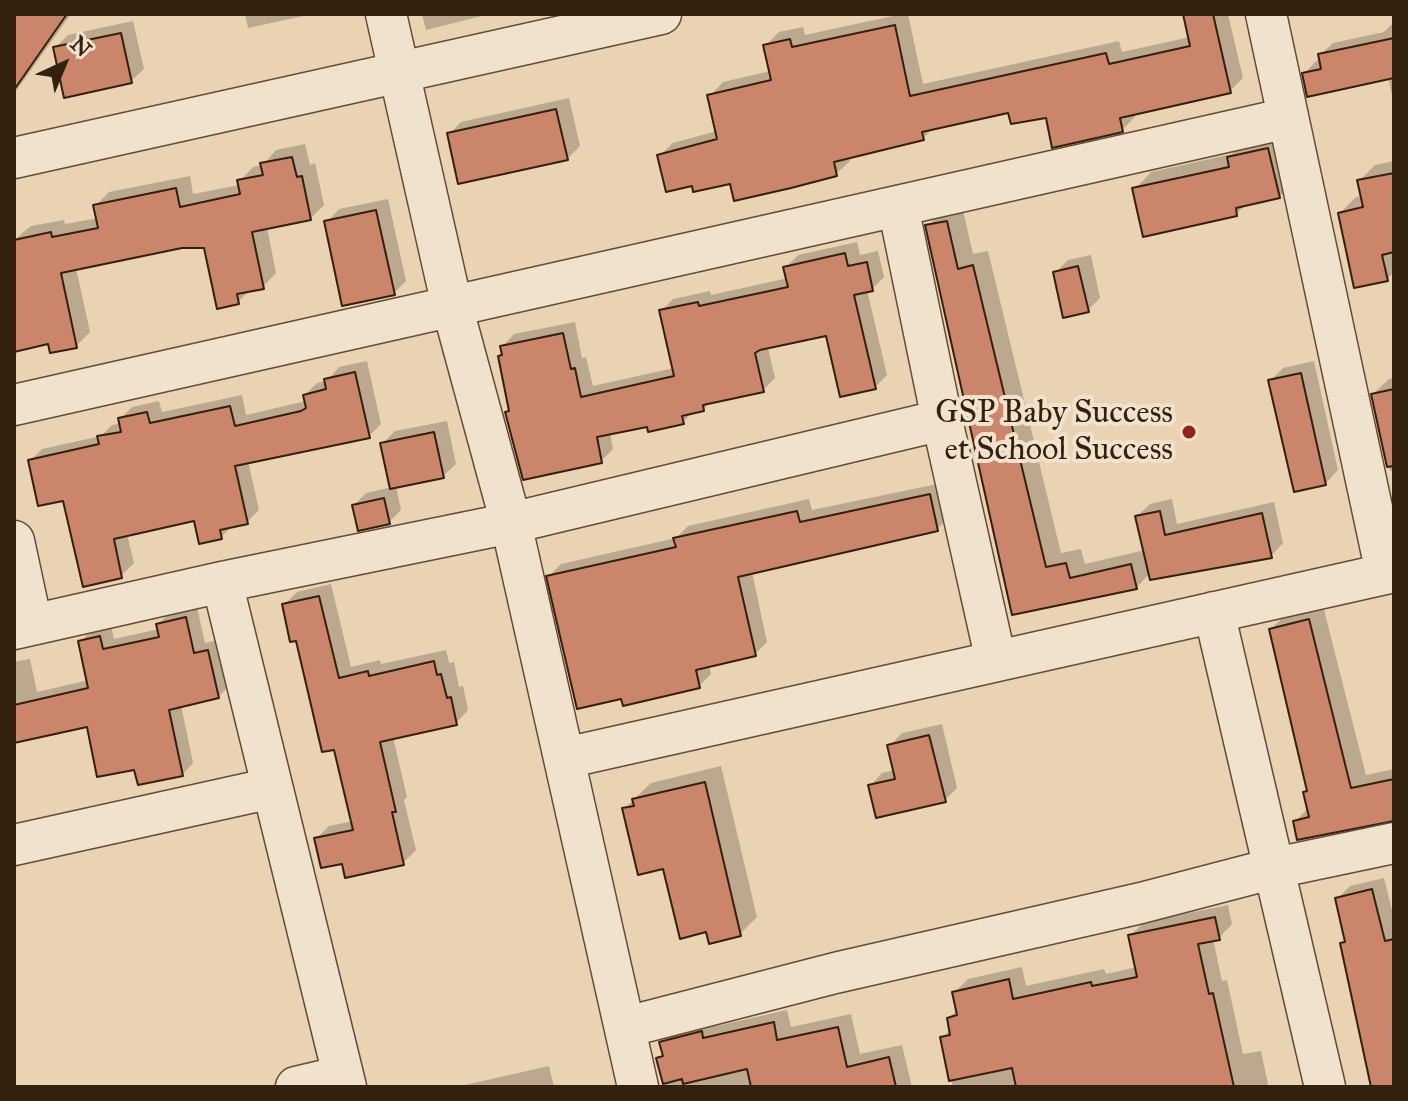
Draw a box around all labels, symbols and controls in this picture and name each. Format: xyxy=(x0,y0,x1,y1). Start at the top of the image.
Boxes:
north arrow xyxy=(24,24,104,104)
text: N xyxy=(65,30,97,63)
place label: GSP Baby Success et School Success xyxy=(935,395,1173,470)
marker: GSP Baby Success et School Success xyxy=(1180,423,1198,441)

